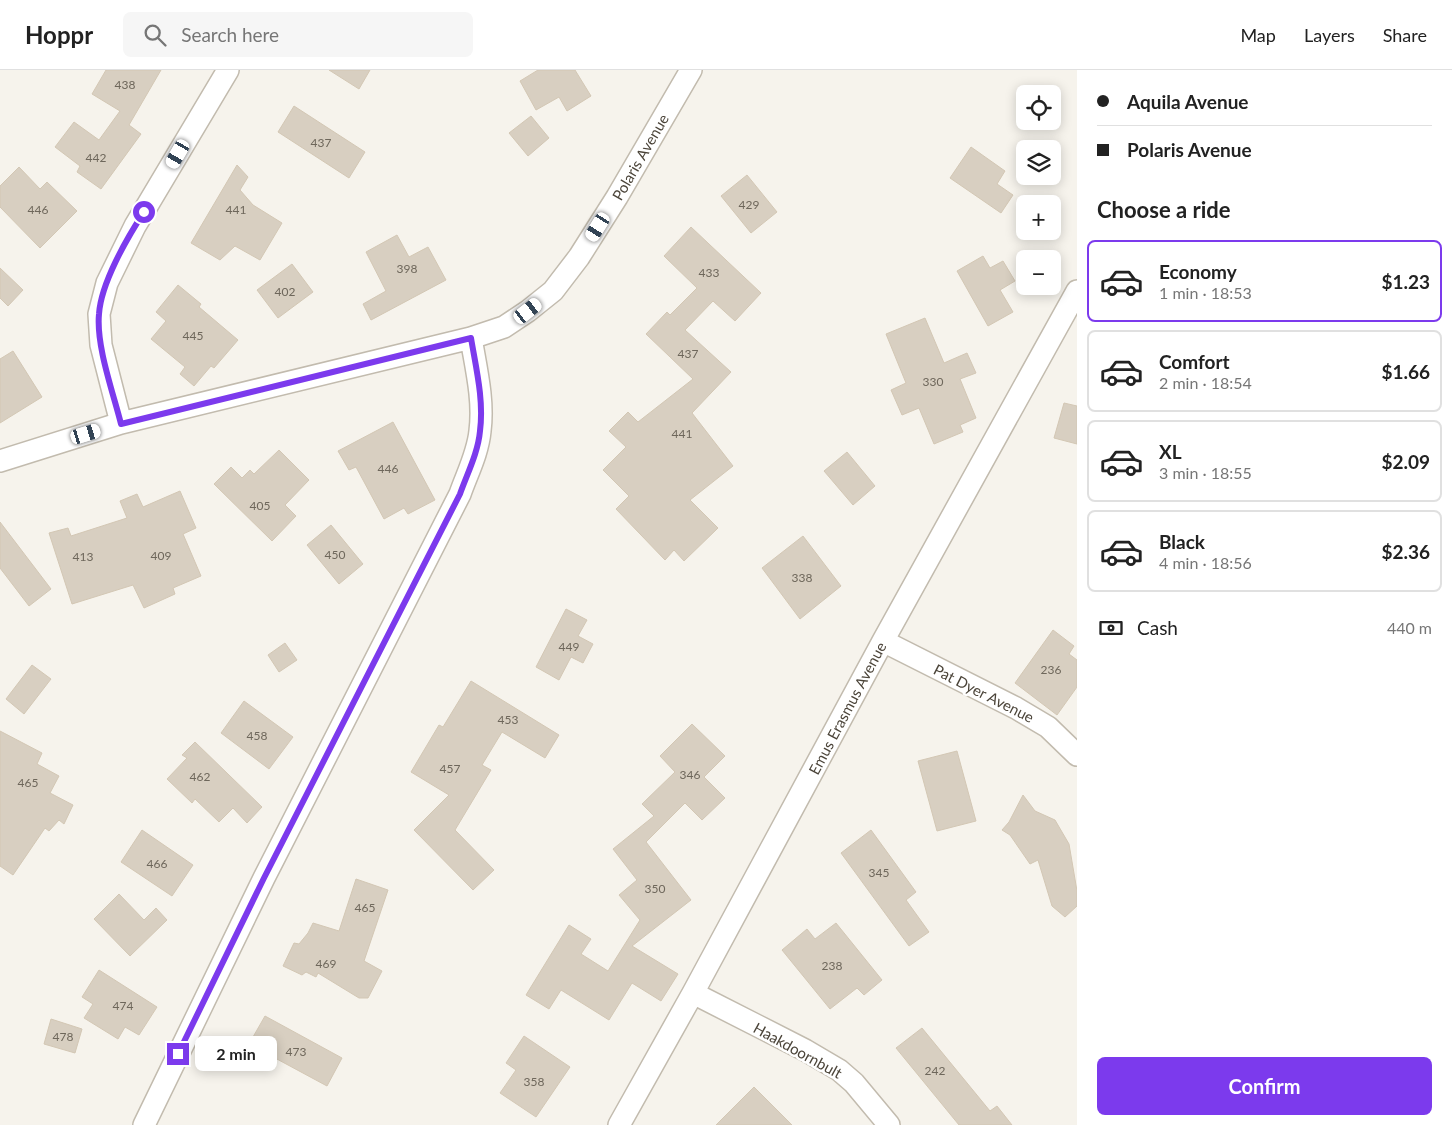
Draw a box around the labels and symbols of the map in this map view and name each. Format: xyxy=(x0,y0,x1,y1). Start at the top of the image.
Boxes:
house number: 438 xyxy=(115,77,135,92)
street label: Polaris Avenue xyxy=(608,111,672,203)
house number: 437 xyxy=(311,135,331,150)
car xyxy=(164,137,191,171)
house number: 442 xyxy=(86,150,106,165)
house number: 429 xyxy=(739,197,759,212)
route start xyxy=(133,201,155,223)
house number: 446 xyxy=(28,202,48,217)
house number: 441 xyxy=(226,202,246,217)
car xyxy=(583,210,612,244)
house number: 398 xyxy=(397,261,417,276)
house number: 433 xyxy=(699,265,719,280)
house number: 402 xyxy=(275,284,295,299)
car xyxy=(511,296,544,326)
house number: 445 xyxy=(183,328,203,343)
house number: 437 xyxy=(678,346,698,361)
house number: 330 xyxy=(923,374,943,389)
car xyxy=(69,422,102,446)
house number: 441 xyxy=(672,426,692,441)
house number: 446 xyxy=(378,461,398,476)
house number: 405 xyxy=(250,498,270,513)
house number: 450 xyxy=(325,547,345,562)
house number: 409 xyxy=(151,548,171,563)
house number: 413 xyxy=(73,549,93,564)
house number: 338 xyxy=(792,570,812,585)
house number: 449 xyxy=(559,639,579,654)
street label: Emus Erasmus Avenue xyxy=(804,639,890,777)
street label: Pat Dyer Avenue xyxy=(931,660,1037,726)
house number: 236 xyxy=(1041,662,1061,677)
house number: 453 xyxy=(498,712,518,727)
house number: 458 xyxy=(247,728,267,743)
house number: 457 xyxy=(440,761,460,776)
house number: 346 xyxy=(680,767,700,782)
house number: 462 xyxy=(190,769,210,784)
house number: 465 xyxy=(18,775,38,790)
house number: 466 xyxy=(147,856,167,871)
house number: 345 xyxy=(869,865,889,880)
house number: 350 xyxy=(645,881,665,896)
house number: 465 xyxy=(355,900,375,915)
house number: 469 xyxy=(316,956,336,971)
house number: 238 xyxy=(822,958,842,973)
house number: 474 xyxy=(113,998,133,1013)
street label: Haakdoornbult xyxy=(751,1018,846,1082)
house number: 478 xyxy=(53,1029,73,1044)
callout: 2 min xyxy=(196,1036,278,1072)
route end xyxy=(167,1043,189,1065)
house number: 473 xyxy=(286,1044,306,1059)
house number: 242 xyxy=(925,1063,945,1078)
house number: 358 xyxy=(524,1074,544,1089)

